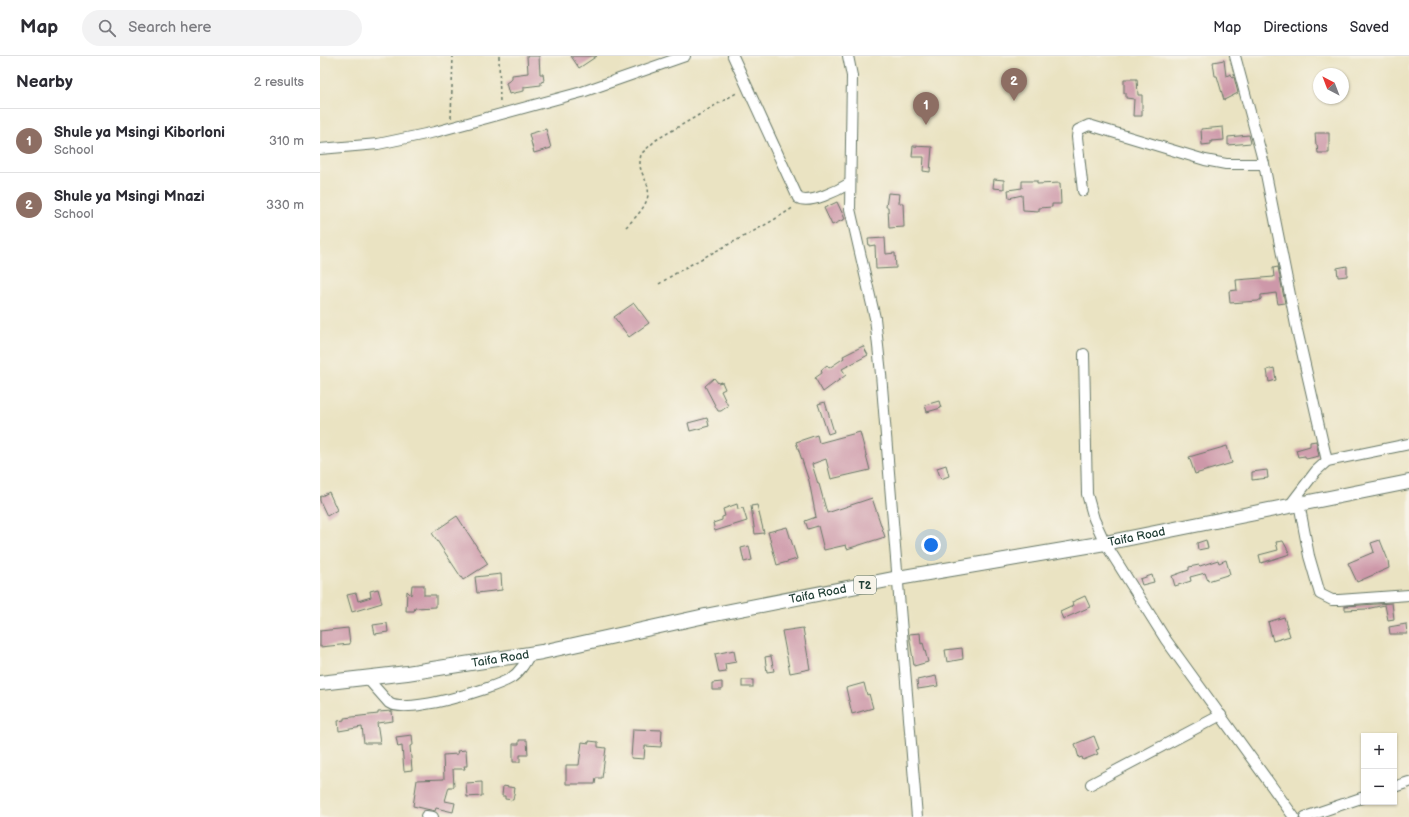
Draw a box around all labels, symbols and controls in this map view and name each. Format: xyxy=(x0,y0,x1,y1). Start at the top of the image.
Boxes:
search box xyxy=(82,10,362,46)
text: Map xyxy=(20,16,58,39)
icon: search xyxy=(96,17,118,39)
text: Search here xyxy=(128,18,211,37)
text: Map xyxy=(1213,19,1241,36)
text: Directions xyxy=(1263,19,1328,36)
text: Saved xyxy=(1350,19,1389,36)
pin: 2 xyxy=(1001,68,1027,101)
north arrow xyxy=(1313,68,1349,104)
text: Nearby xyxy=(16,72,73,92)
text: 2 results xyxy=(254,74,304,90)
pin: 1 xyxy=(913,92,939,125)
text: Shule ya Msingi Kiborloni xyxy=(54,123,225,142)
text: 1 xyxy=(26,133,32,149)
text: 310 m xyxy=(269,133,304,149)
text: School xyxy=(54,142,94,158)
text: Shule ya Msingi Mnazi xyxy=(54,187,205,206)
text: 2 xyxy=(25,197,33,213)
text: 330 m xyxy=(266,197,304,213)
text: School xyxy=(54,206,94,222)
street label: Taifa Road xyxy=(1107,524,1167,550)
your location xyxy=(921,535,941,555)
road number: T2 xyxy=(854,576,876,594)
street label: Taifa Road xyxy=(788,581,848,607)
street label: Taifa Road xyxy=(471,647,530,671)
map controls xyxy=(1361,733,1397,805)
button: + xyxy=(1361,733,1397,769)
button: − xyxy=(1361,769,1397,805)

